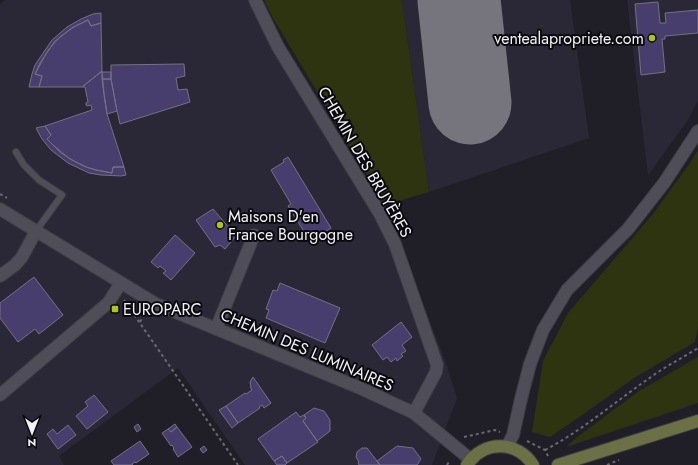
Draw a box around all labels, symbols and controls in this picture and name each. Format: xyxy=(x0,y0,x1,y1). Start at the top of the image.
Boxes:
place label: ventealapropriete.com xyxy=(494,27,644,50)
marker: ventealapropriete.com xyxy=(647,33,657,43)
street label: CHEMIN DES BRUYÈRES xyxy=(312,82,418,242)
place label: Maisons D'en France Bourgogne xyxy=(228,205,353,246)
marker: Maisons D'en France Bourgogne xyxy=(215,220,225,230)
place label: EUROPARC xyxy=(123,298,202,321)
street label: CHEMIN DES LUMINAIRES xyxy=(217,303,397,397)
marker: EUROPARC xyxy=(110,304,120,314)
north arrow xyxy=(12,413,52,453)
text: N xyxy=(28,435,36,451)

